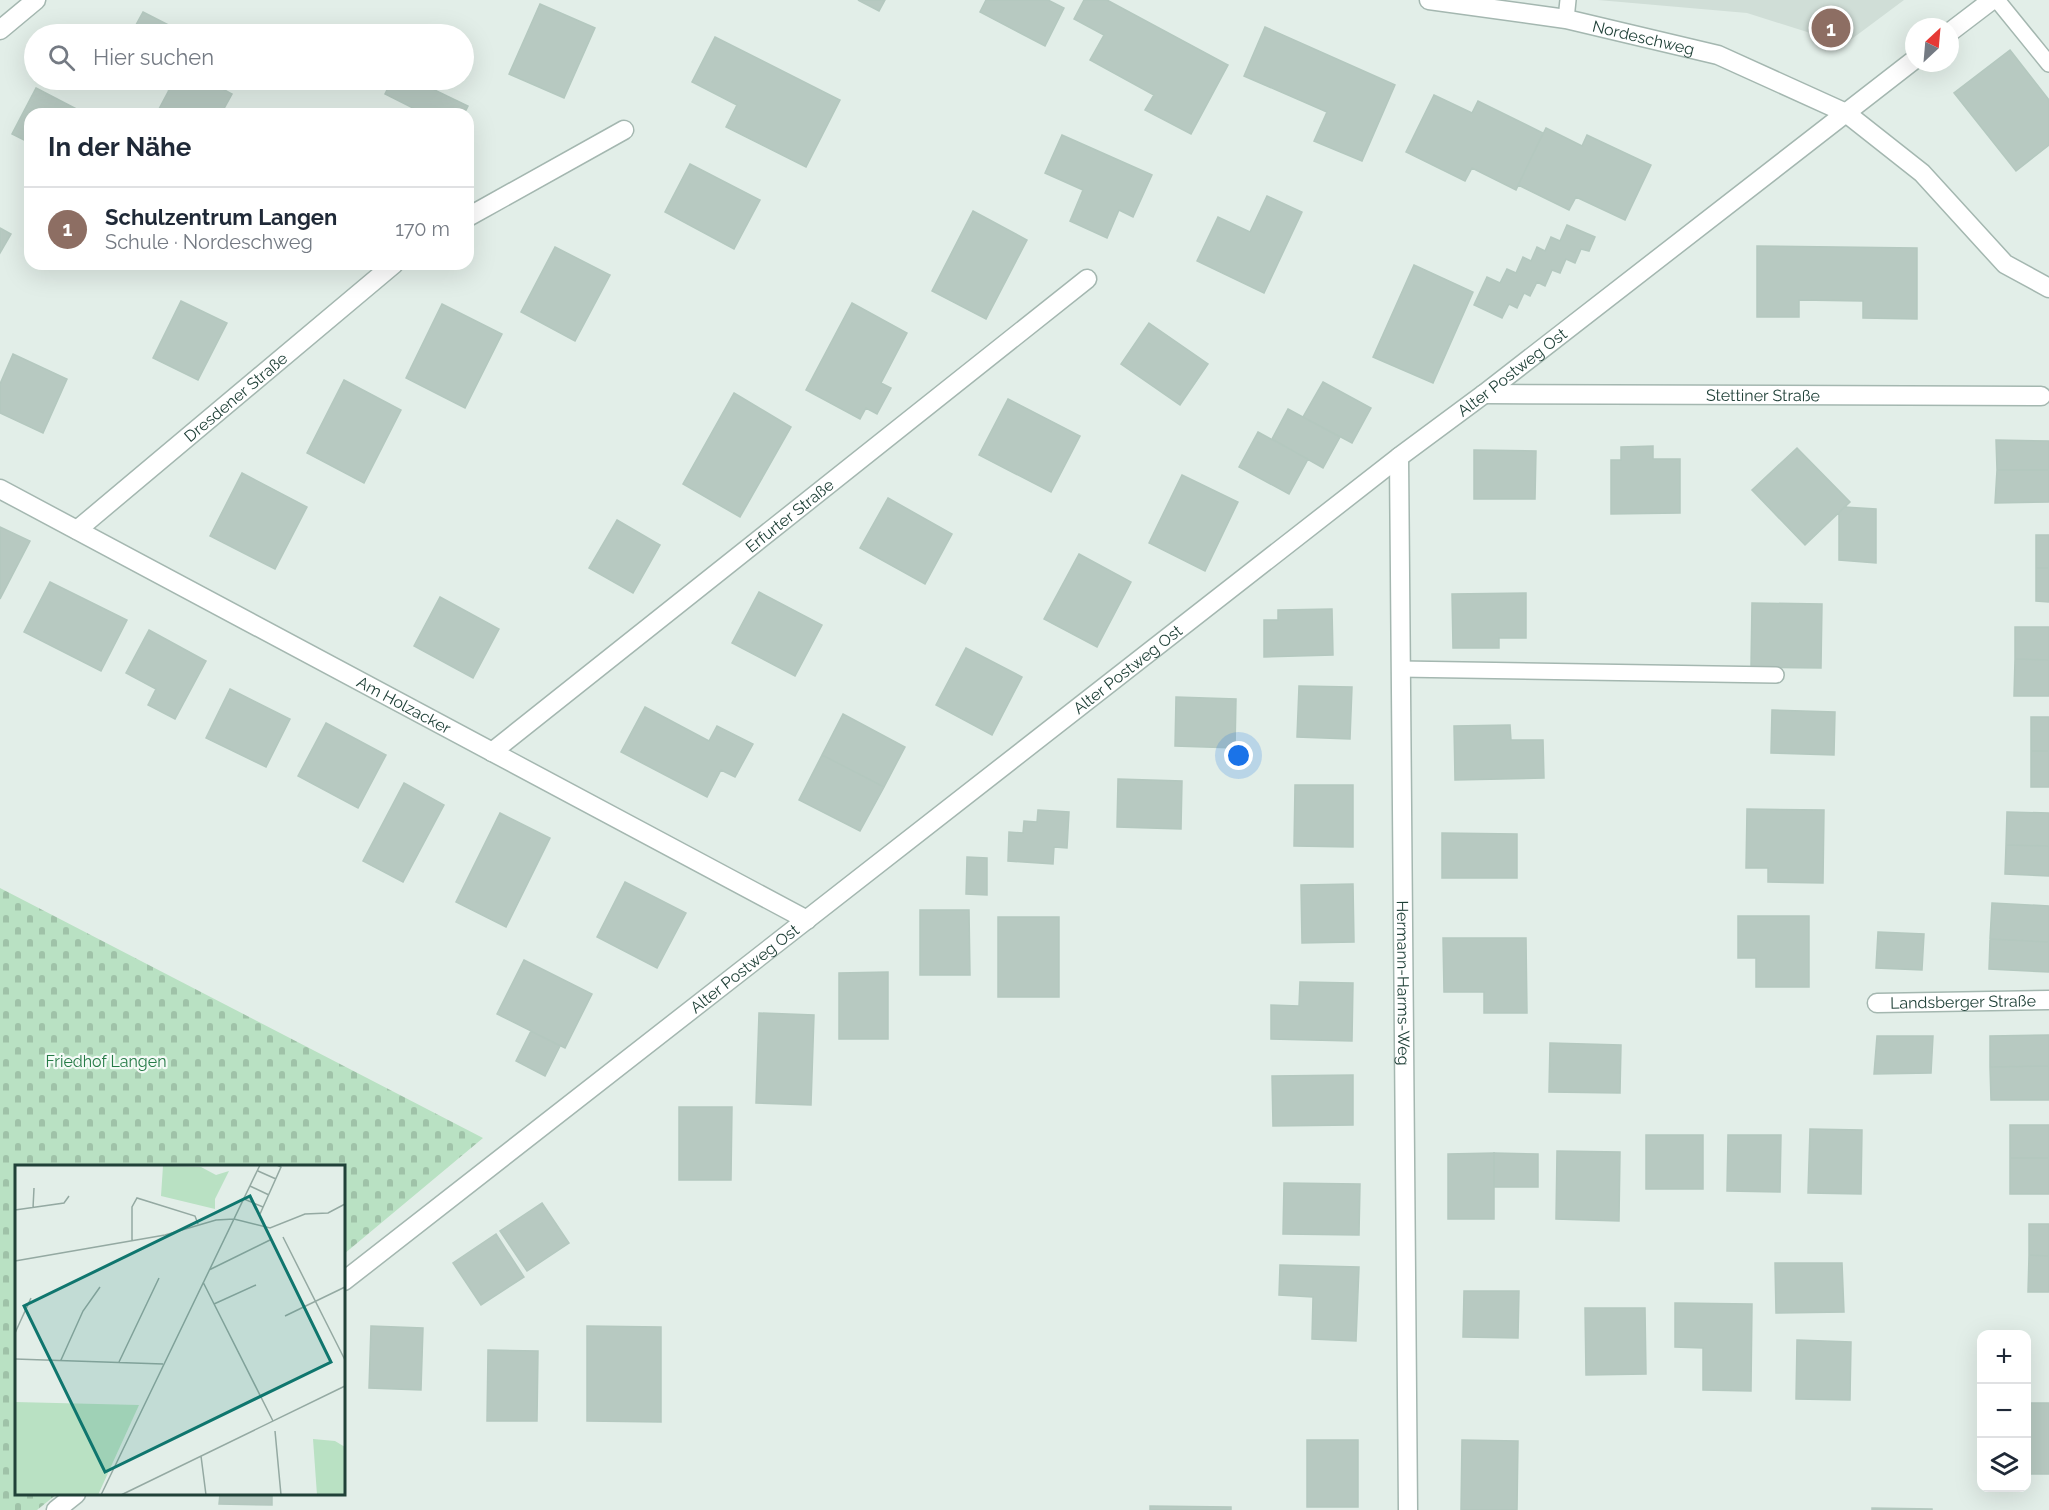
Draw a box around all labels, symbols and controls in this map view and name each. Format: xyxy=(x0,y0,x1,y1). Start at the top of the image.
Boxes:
pin: 1 xyxy=(1812,6,1850,51)
street label: Nordeschweg xyxy=(1591,17,1696,59)
north arrow xyxy=(1905,18,1959,72)
search box xyxy=(24,24,474,90)
icon: search xyxy=(45,41,78,74)
text: Hier suchen xyxy=(93,44,214,70)
text: In der Nähe xyxy=(48,132,191,162)
text: Schulzentrum Langen xyxy=(105,204,337,230)
text: 1 xyxy=(63,217,72,241)
text: 170 m xyxy=(395,217,450,241)
text: Schule · Nordeschweg xyxy=(105,230,313,254)
street label: Alter Postweg Ost xyxy=(1454,324,1571,420)
street label: Dresdener Straße xyxy=(180,349,291,446)
street label: Stettiner Straße xyxy=(1706,386,1820,405)
street label: Erfurter Straße xyxy=(742,475,838,557)
street label: Alter Postweg Ost xyxy=(1069,621,1186,718)
street label: Am Holzacker xyxy=(354,672,454,738)
your location xyxy=(1224,741,1253,770)
street label: Hermann-Harms-Weg xyxy=(1393,900,1413,1066)
street label: Alter Postweg Ost xyxy=(686,920,803,1017)
street label: Landsberger Straße xyxy=(1890,991,2036,1013)
park label: Friedhof Langen xyxy=(46,1052,166,1071)
inset map xyxy=(15,1165,345,1495)
map controls xyxy=(1977,1330,2031,1492)
button: + xyxy=(1977,1330,2031,1384)
button: − xyxy=(1977,1384,2031,1438)
button: layers xyxy=(1977,1438,2031,1492)

